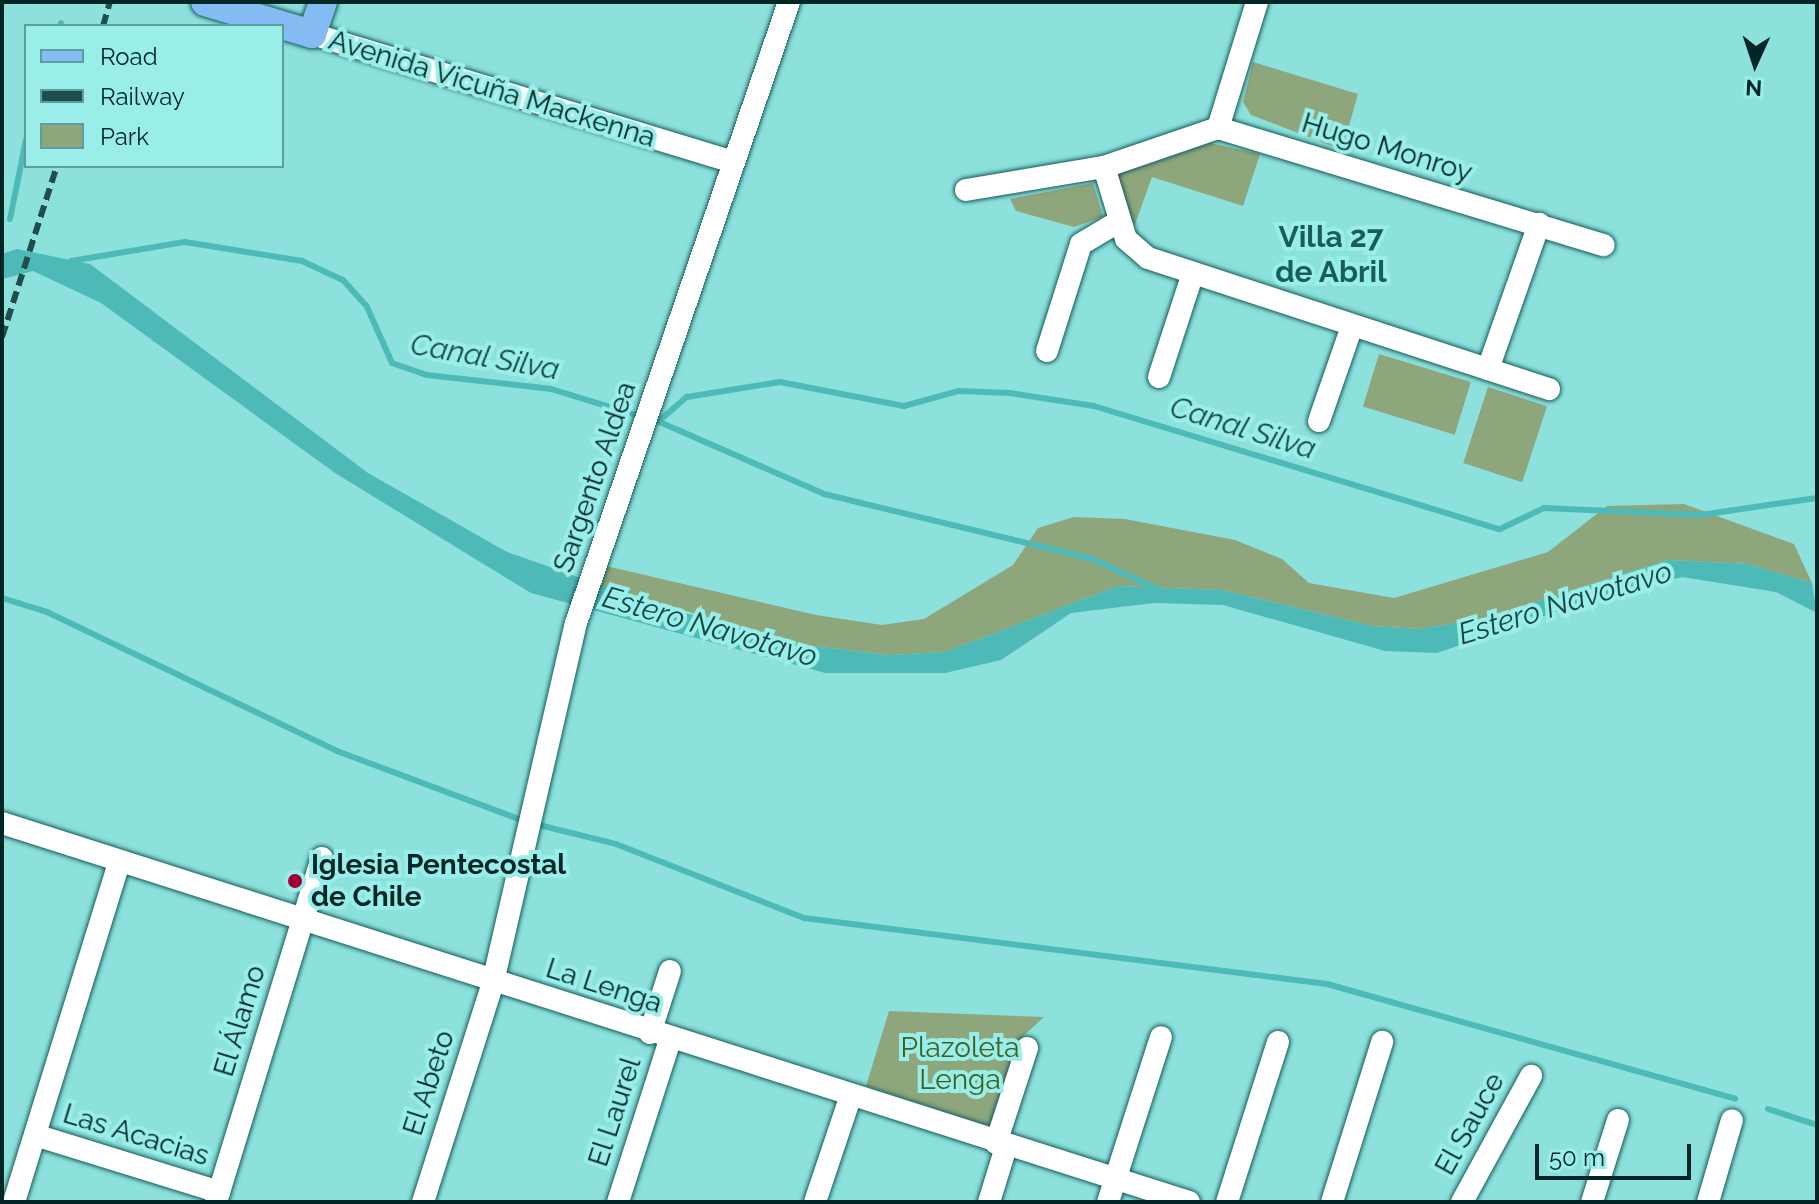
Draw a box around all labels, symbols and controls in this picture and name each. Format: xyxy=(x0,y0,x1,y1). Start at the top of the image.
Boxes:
street label: Avenida Vicuña Mackenna xyxy=(324,23,660,155)
legend xyxy=(24,24,284,168)
north arrow xyxy=(1715,24,1795,104)
text: Road xyxy=(100,42,158,71)
text: N xyxy=(1745,75,1763,101)
text: Railway xyxy=(100,82,185,111)
street label: Hugo Monroy xyxy=(1298,106,1476,190)
text: Park xyxy=(100,122,149,151)
district label: Villa 27 de Abril xyxy=(1275,219,1387,290)
water label: Canal Silva xyxy=(407,326,563,388)
street label: Sargento Aldea xyxy=(547,377,643,577)
water label: Canal Silva xyxy=(1165,389,1321,467)
water label: Estero Navotavo xyxy=(1454,553,1676,653)
water label: Estero Navotavo xyxy=(599,579,821,675)
place label: Iglesia Pentecostal de Chile xyxy=(311,848,566,914)
marker: Iglesia Pentecostal de Chile xyxy=(286,872,304,890)
street label: La Lenga xyxy=(542,951,666,1021)
street label: El Álamo xyxy=(207,961,273,1081)
street label: El Abeto xyxy=(396,1025,462,1141)
park label: Plazoleta Lenga xyxy=(901,1031,1019,1097)
street label: El Laurel xyxy=(581,1053,649,1171)
street label: El Sauce xyxy=(1428,1067,1512,1181)
street label: Las Acacias xyxy=(59,1097,213,1173)
scale bar xyxy=(1539,1128,1695,1178)
text: 50 m xyxy=(1549,1143,1605,1172)

